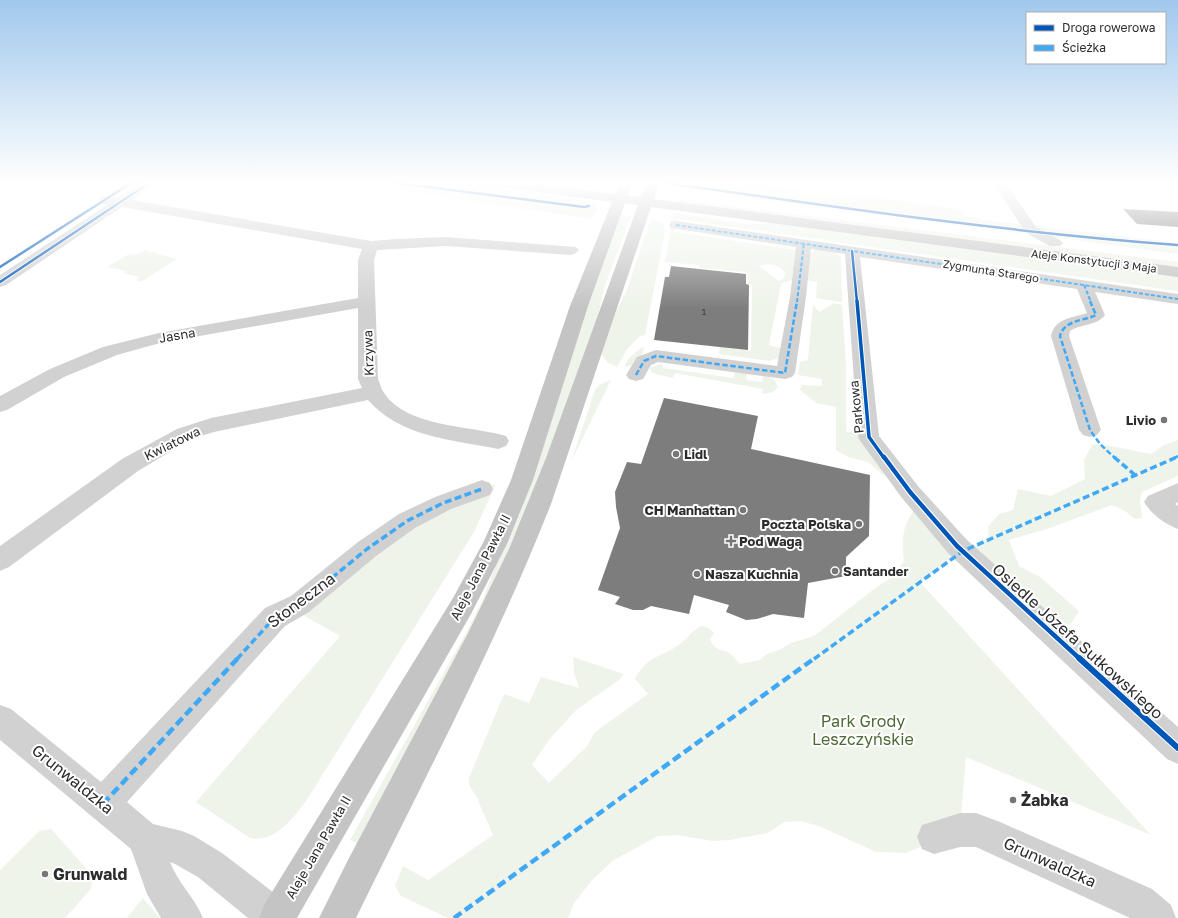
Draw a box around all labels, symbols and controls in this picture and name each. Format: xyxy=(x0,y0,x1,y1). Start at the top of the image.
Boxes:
legend xyxy=(1026,12,1166,64)
text: Droga rowerowa xyxy=(1062,20,1155,35)
text: Ścieżka xyxy=(1062,40,1106,55)
street label: Aleje Konstytucji 3 Maja xyxy=(1031,246,1158,275)
street label: Zygmunta Starego xyxy=(942,257,1040,285)
house number: 1 xyxy=(702,306,707,317)
street label: Jasna xyxy=(157,324,197,346)
street label: Krzywa xyxy=(359,330,377,376)
street label: Parkowa xyxy=(845,380,867,434)
place label: Livio xyxy=(1126,412,1156,428)
marker: Livio xyxy=(1159,415,1169,425)
street label: Kwiatowa xyxy=(141,423,203,463)
place label: Lidl xyxy=(684,446,708,462)
marker: Lidl xyxy=(671,449,681,459)
place label: CH Manhattan xyxy=(645,502,735,518)
marker: CH Manhattan xyxy=(738,505,748,515)
street label: Aleje Jana Pawła II xyxy=(446,511,514,623)
place label: Poczta Polska xyxy=(761,516,851,532)
marker: Poczta Polska xyxy=(854,519,864,529)
place label: Pod Wagą xyxy=(739,533,803,549)
marker: Pod Wagą xyxy=(726,536,736,546)
street label: Osiedle Józefa Sułkowskiego xyxy=(988,559,1168,723)
place label: Santander xyxy=(843,563,908,579)
place label: Nasza Kuchnia xyxy=(705,566,799,582)
marker: Santander xyxy=(830,566,840,576)
street label: Słoneczna xyxy=(263,568,339,632)
marker: Nasza Kuchnia xyxy=(692,569,702,579)
park label: Park Grody Leszczyńskie xyxy=(812,711,914,749)
street label: Grunwaldzka xyxy=(28,740,118,818)
place label: Żabka xyxy=(1021,790,1069,810)
street label: Aleje Jana Pawła II xyxy=(282,792,354,902)
marker: Żabka xyxy=(1008,795,1018,805)
street label: Grunwaldzka xyxy=(1001,833,1099,891)
place label: Grunwald xyxy=(53,864,127,884)
marker: Grunwald xyxy=(40,869,50,879)

